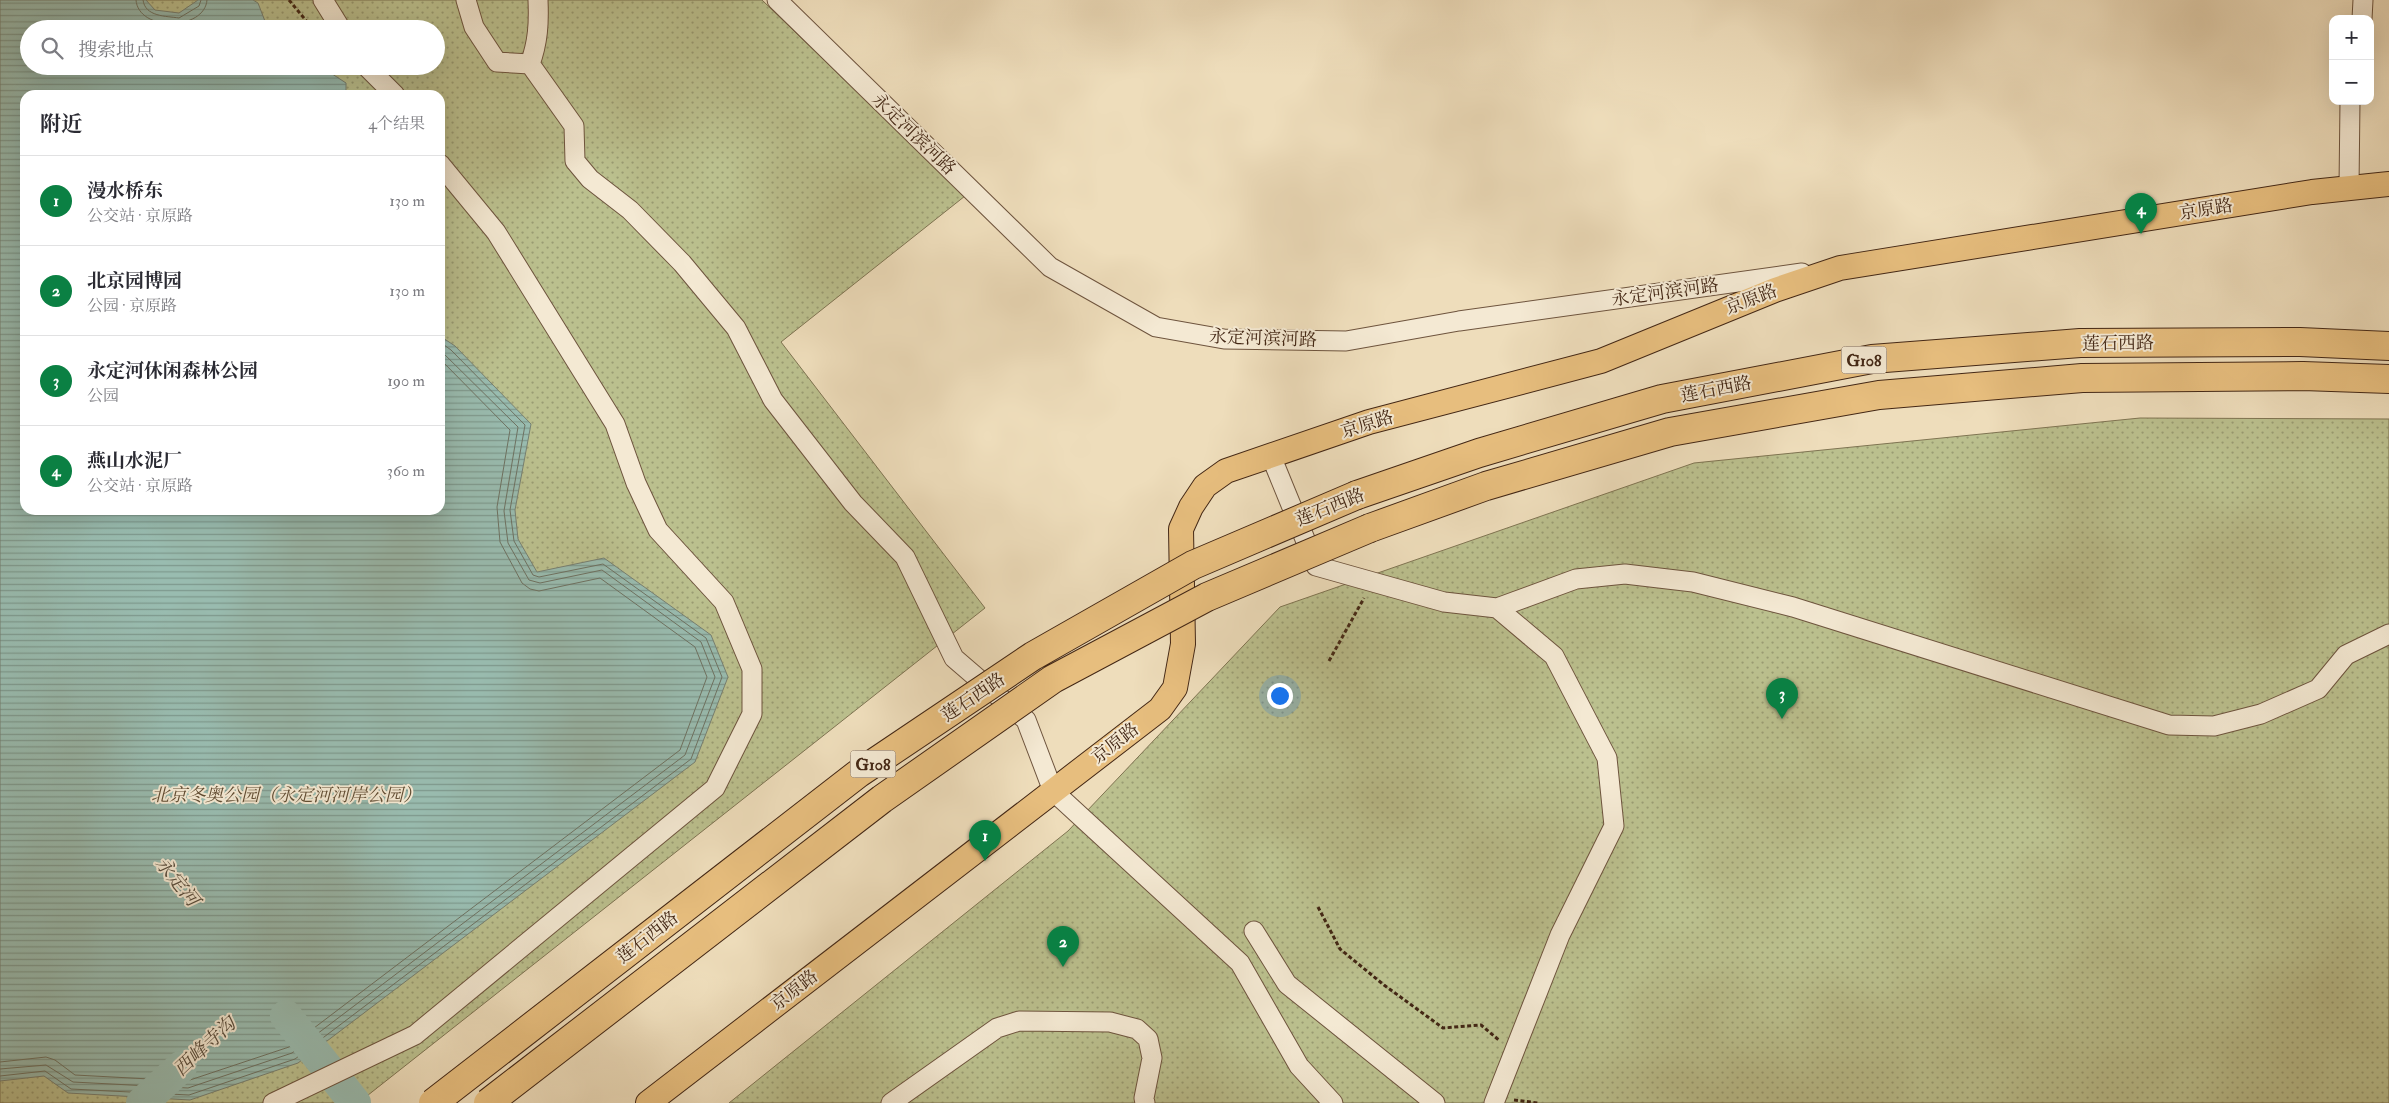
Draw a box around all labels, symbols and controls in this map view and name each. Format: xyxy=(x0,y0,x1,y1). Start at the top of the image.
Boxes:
map controls xyxy=(2329,15,2374,105)
button: + xyxy=(2329,15,2374,60)
search box xyxy=(20,20,445,75)
icon: search xyxy=(38,34,66,62)
text: 搜索地点 xyxy=(78,38,154,62)
button: − xyxy=(2329,60,2374,105)
street label: 永定河滨河路 xyxy=(867,89,960,180)
text: 附近 xyxy=(40,111,82,138)
text: 4个结果 xyxy=(368,114,425,134)
text: 漫水桥东 xyxy=(87,179,163,203)
text: 1 xyxy=(53,191,59,211)
text: 130 m xyxy=(389,191,425,211)
pin: 4 xyxy=(2125,193,2157,234)
street label: 京原路 xyxy=(2178,194,2235,225)
text: 公交站 · 京原路 xyxy=(87,206,193,226)
text: 北京园博园 xyxy=(87,269,182,293)
street label: 永定河滨河路 xyxy=(1610,274,1720,311)
street label: 京原路 xyxy=(1722,279,1781,320)
text: 2 xyxy=(52,281,60,301)
text: 130 m xyxy=(389,281,425,301)
text: 公园 · 京原路 xyxy=(87,296,177,316)
street label: 永定河滨河路 xyxy=(1209,325,1317,352)
street label: 莲石西路 xyxy=(2082,331,2154,356)
road number: G108 xyxy=(1842,346,1886,374)
text: 永定河休闲森林公园 xyxy=(87,359,258,383)
text: 3 xyxy=(53,371,59,391)
text: 190 m xyxy=(387,371,425,391)
street label: 莲石西路 xyxy=(1679,371,1754,408)
text: 公园 xyxy=(87,386,119,406)
street label: 京原路 xyxy=(1338,406,1396,443)
text: 燕山水泥厂 xyxy=(87,449,182,473)
text: 4 xyxy=(52,461,60,481)
text: 360 m xyxy=(387,461,425,481)
text: 公交站 · 京原路 xyxy=(87,476,193,496)
street label: 莲石西路 xyxy=(1293,483,1368,532)
street label: 莲石西路 xyxy=(937,668,1010,727)
pin: 3 xyxy=(1766,678,1798,719)
your location xyxy=(1267,683,1293,709)
street label: 京原路 xyxy=(1087,718,1144,769)
road number: G108 xyxy=(850,751,896,778)
park label: 北京冬奥公园（永定河河岸公园） xyxy=(151,784,421,807)
pin: 1 xyxy=(969,820,1001,861)
water label: 永定河 xyxy=(150,852,206,914)
street label: 莲石西路 xyxy=(612,906,683,969)
pin: 2 xyxy=(1047,926,1079,967)
street label: 京原路 xyxy=(766,965,823,1016)
water label: 西峰寺沟 xyxy=(169,1010,243,1081)

